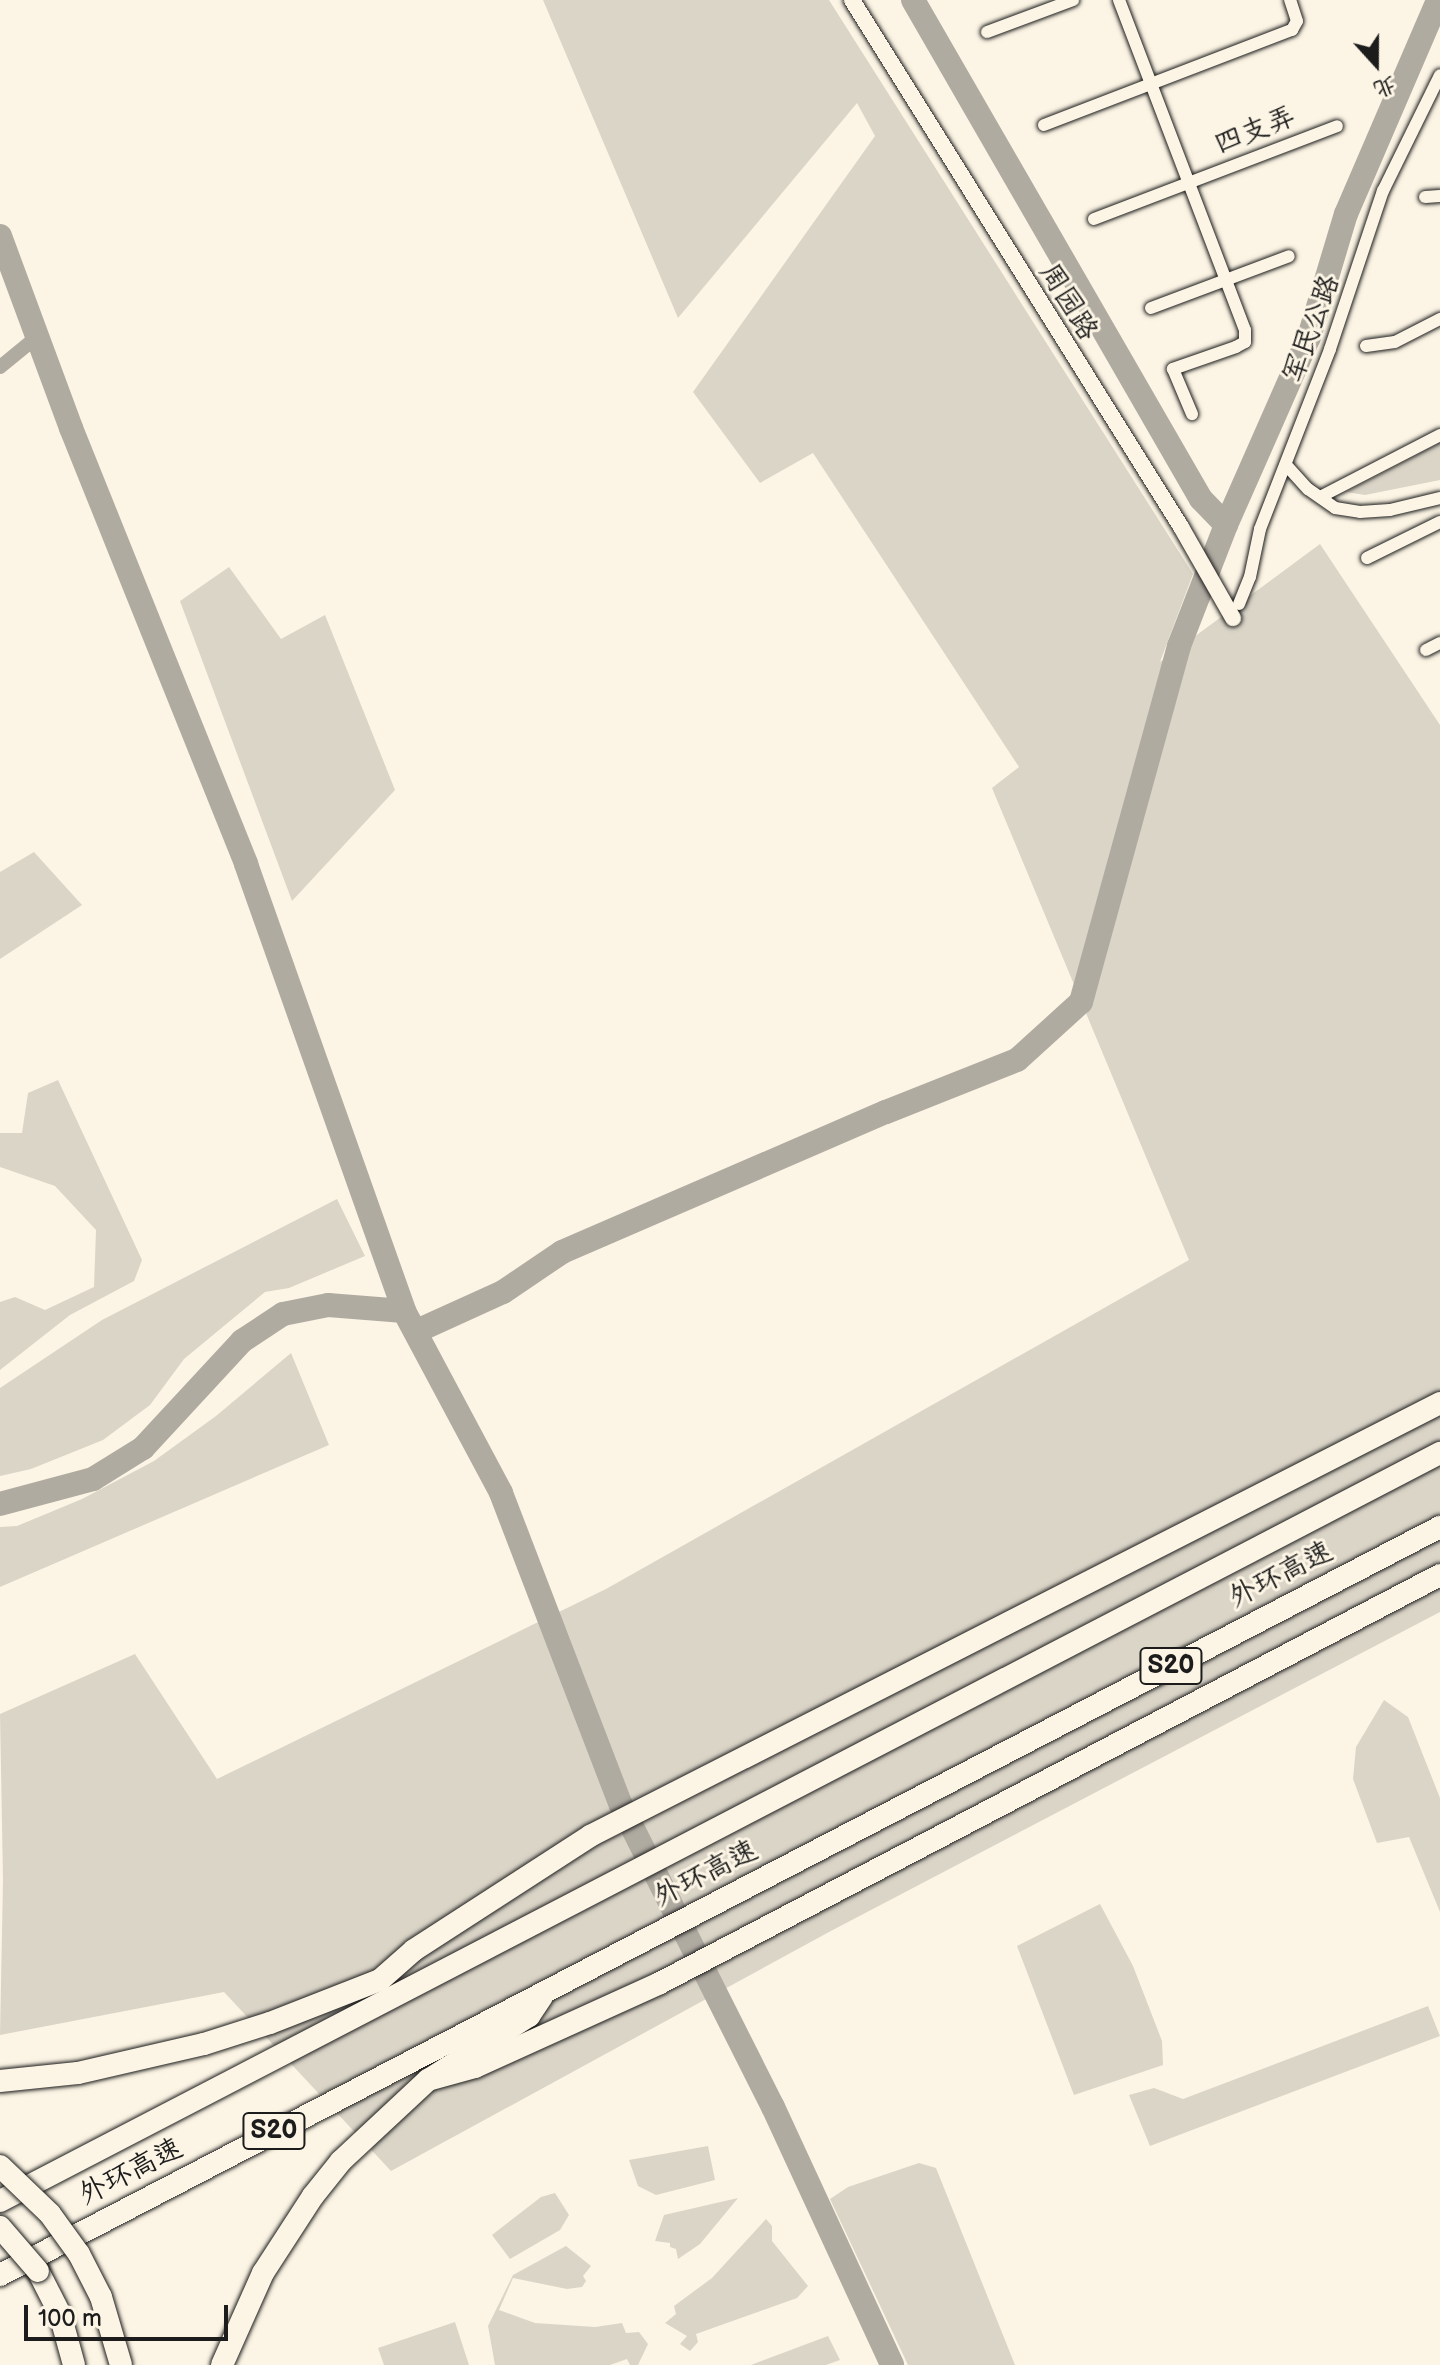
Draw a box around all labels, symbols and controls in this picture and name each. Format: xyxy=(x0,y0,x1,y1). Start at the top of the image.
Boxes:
north arrow xyxy=(1336,24,1416,104)
text: 北 xyxy=(1370,70,1400,103)
street label: 四支弄 xyxy=(1210,100,1300,162)
street label: 周园路 xyxy=(1031,257,1105,347)
street label: 军民公路 xyxy=(1277,271,1347,387)
street label: 外环高速 xyxy=(1223,1535,1339,1615)
road number: S20 xyxy=(1139,1644,1203,1688)
street label: 外环高速 xyxy=(648,1834,764,1914)
road number: S20 xyxy=(242,2109,306,2153)
street label: 外环高速 xyxy=(73,2132,189,2212)
scale bar xyxy=(28,2289,232,2339)
text: 100 m xyxy=(38,2304,102,2333)

